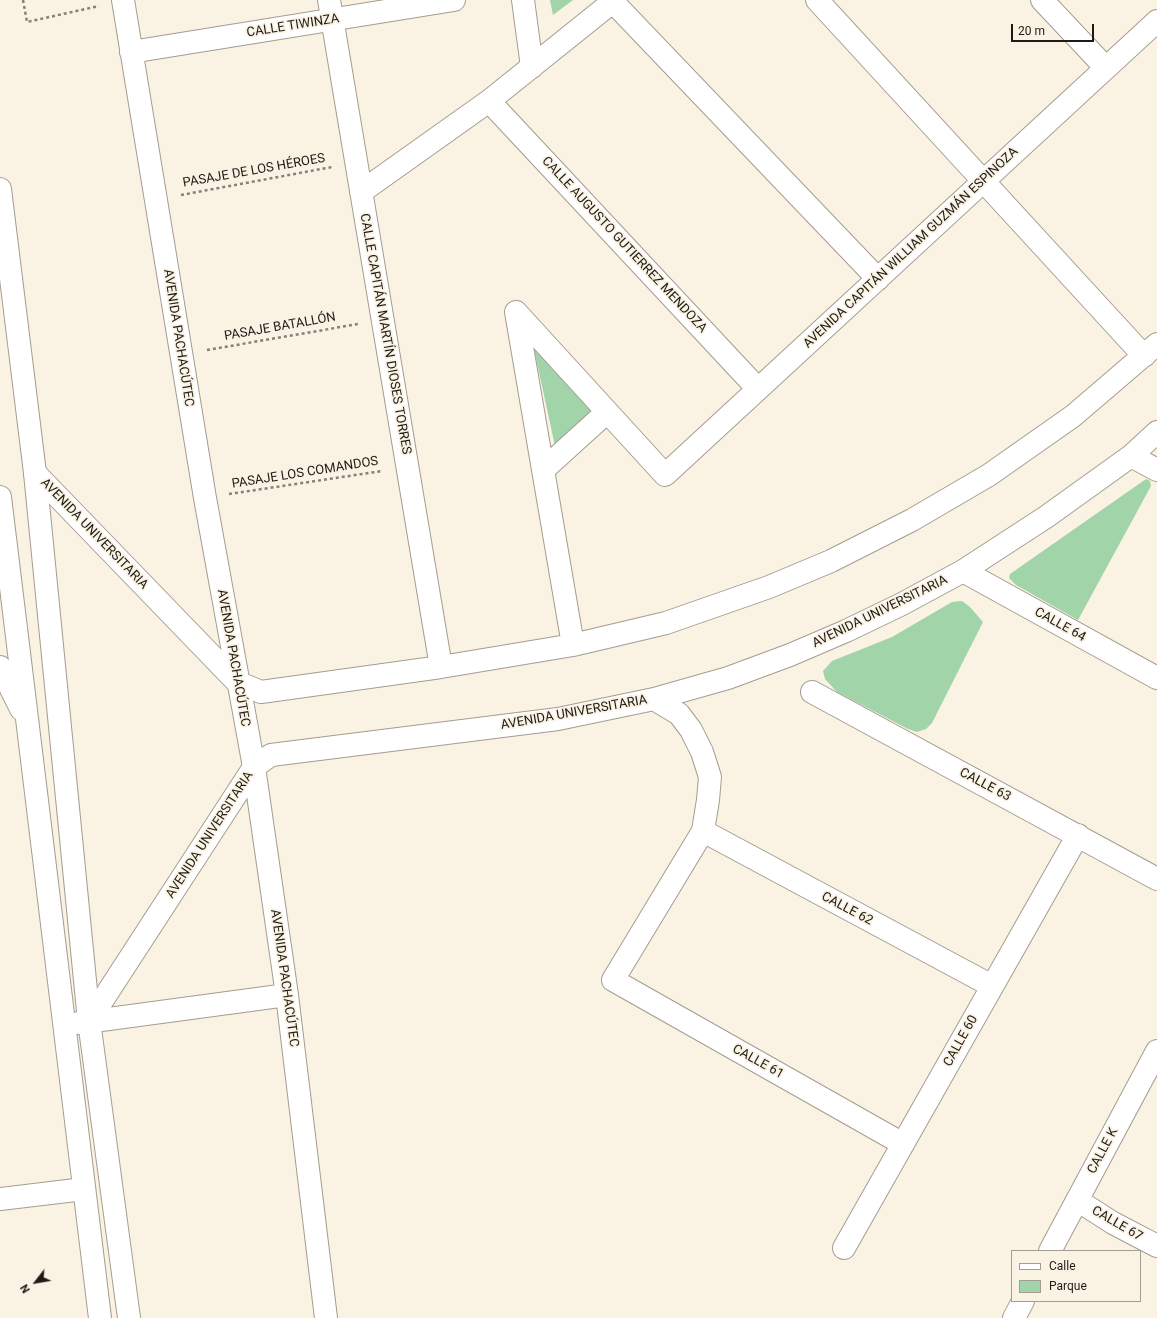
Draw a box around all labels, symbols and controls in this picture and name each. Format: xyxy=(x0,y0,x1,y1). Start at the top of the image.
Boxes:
street label: CALLE TIWINZA xyxy=(246,11,340,41)
scale bar xyxy=(1013,16,1096,42)
text: 20 m xyxy=(1018,24,1045,38)
street label: AVENIDA CAPITÁN WILLIAM GUZMÁN ESPINOZA xyxy=(800,144,1022,352)
street label: PASAJE DE LOS HÉROES xyxy=(182,151,326,191)
street label: CALLE AUGUSTO GUTIERREZ MENDOZA xyxy=(538,154,710,336)
street label: CALLE CAPITÁN MARTÍN DIOSES TORRES xyxy=(356,212,414,456)
street label: AVENIDA PACHACÚTEC xyxy=(159,268,197,408)
street label: PASAJE BATALLÓN xyxy=(223,309,337,345)
street label: PASAJE LOS COMANDOS xyxy=(231,454,379,492)
street label: AVENIDA UNIVERSITARIA xyxy=(37,475,151,593)
street label: AVENIDA UNIVERSITARIA xyxy=(810,572,950,652)
street label: AVENIDA PACHACÚTEC xyxy=(213,588,253,728)
street label: CALLE 64 xyxy=(1032,605,1088,645)
street label: AVENIDA UNIVERSITARIA xyxy=(500,692,648,734)
street label: CALLE 63 xyxy=(957,765,1013,805)
street label: AVENIDA UNIVERSITARIA xyxy=(163,769,257,901)
street label: CALLE 62 xyxy=(819,889,875,929)
street label: AVENIDA PACHACÚTEC xyxy=(267,908,301,1048)
street label: CALLE 60 xyxy=(941,1013,981,1069)
street label: CALLE 61 xyxy=(730,1042,786,1082)
street label: CALLE K xyxy=(1084,1125,1122,1177)
street label: CALLE 67 xyxy=(1089,1203,1145,1245)
legend xyxy=(1011,1250,1141,1302)
text: Calle xyxy=(1049,1259,1076,1273)
north arrow xyxy=(16,1262,56,1302)
text: Parque xyxy=(1049,1279,1087,1293)
text: N xyxy=(18,1282,33,1295)

